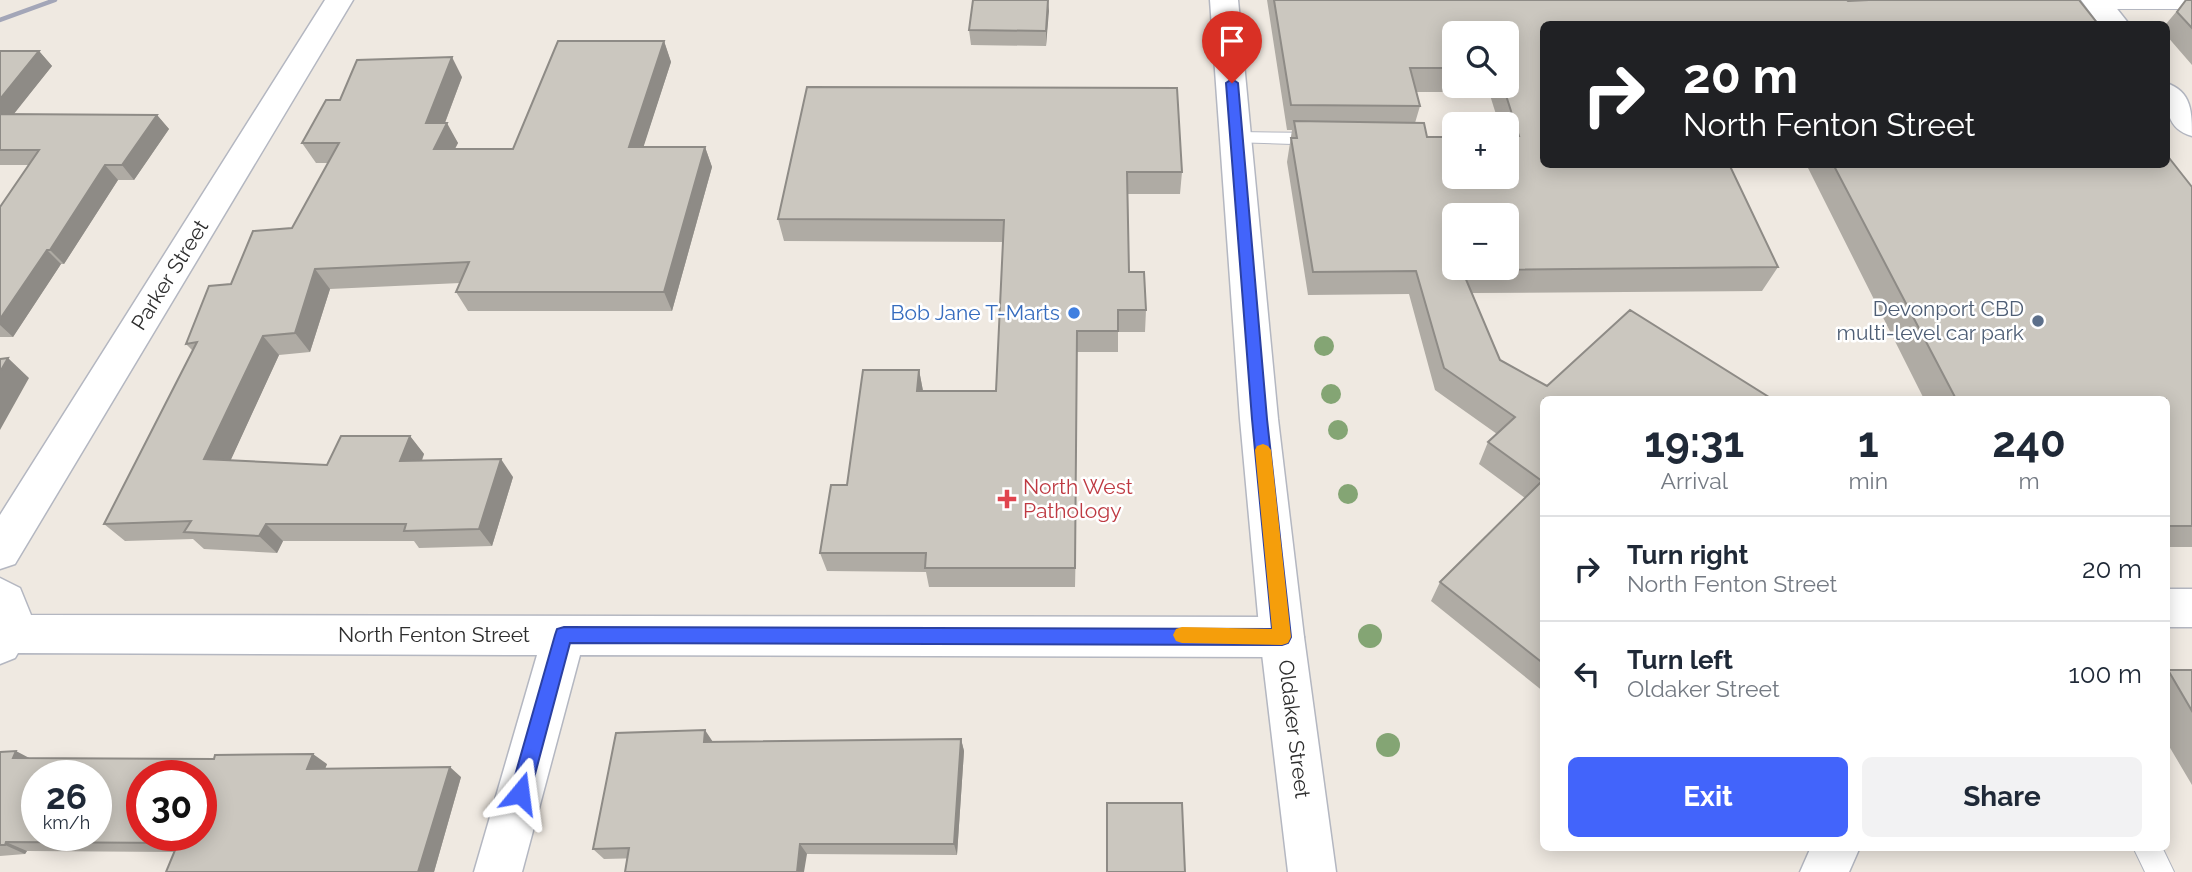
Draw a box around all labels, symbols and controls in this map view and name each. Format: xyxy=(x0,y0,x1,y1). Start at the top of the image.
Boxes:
pin xyxy=(1202,11,1262,83)
map controls xyxy=(1442,21,1519,280)
button: search xyxy=(1442,21,1519,98)
icon: arrive xyxy=(1213,22,1251,60)
text: 20 m xyxy=(1683,47,1798,104)
icon: right xyxy=(1568,49,1659,140)
text: North Fenton Street xyxy=(1683,106,1975,143)
button: + xyxy=(1442,112,1519,189)
button: − xyxy=(1442,203,1519,280)
street label: Parker Street xyxy=(126,215,213,334)
place label: Devonport CBD multi-level car park xyxy=(1837,296,2024,345)
place label: Bob Jane T-Marts xyxy=(890,300,1060,325)
marker: Bob Jane T-Marts xyxy=(1066,305,1082,321)
marker: Devonport CBD multi-level car park xyxy=(2030,313,2046,329)
text: 19:31 xyxy=(1644,418,1744,467)
text: 1 xyxy=(1858,418,1879,467)
text: 240 xyxy=(1992,418,2066,467)
text: Arrival xyxy=(1661,467,1728,494)
text: min xyxy=(1848,467,1888,494)
text: m xyxy=(2018,467,2040,494)
place label: North West Pathology xyxy=(1023,474,1133,523)
marker: North West Pathology xyxy=(997,489,1017,509)
text: Turn right xyxy=(1627,540,1748,570)
icon: right xyxy=(1568,550,1606,588)
text: 20 m xyxy=(2082,554,2142,584)
text: North Fenton Street xyxy=(1627,570,1837,597)
street label: North Fenton Street xyxy=(338,622,530,647)
text: Turn left xyxy=(1627,645,1733,675)
icon: left xyxy=(1568,655,1606,693)
street label: Oldaker Street xyxy=(1274,658,1315,800)
text: 100 m xyxy=(2069,659,2142,689)
text: Oldaker Street xyxy=(1627,675,1780,702)
position arrow xyxy=(483,756,557,830)
button: Exit xyxy=(1568,757,1848,837)
button: Share xyxy=(1862,757,2142,837)
speed limit sign: 30 xyxy=(126,760,217,851)
text: 26 xyxy=(46,776,87,817)
text: km/h xyxy=(43,812,90,833)

